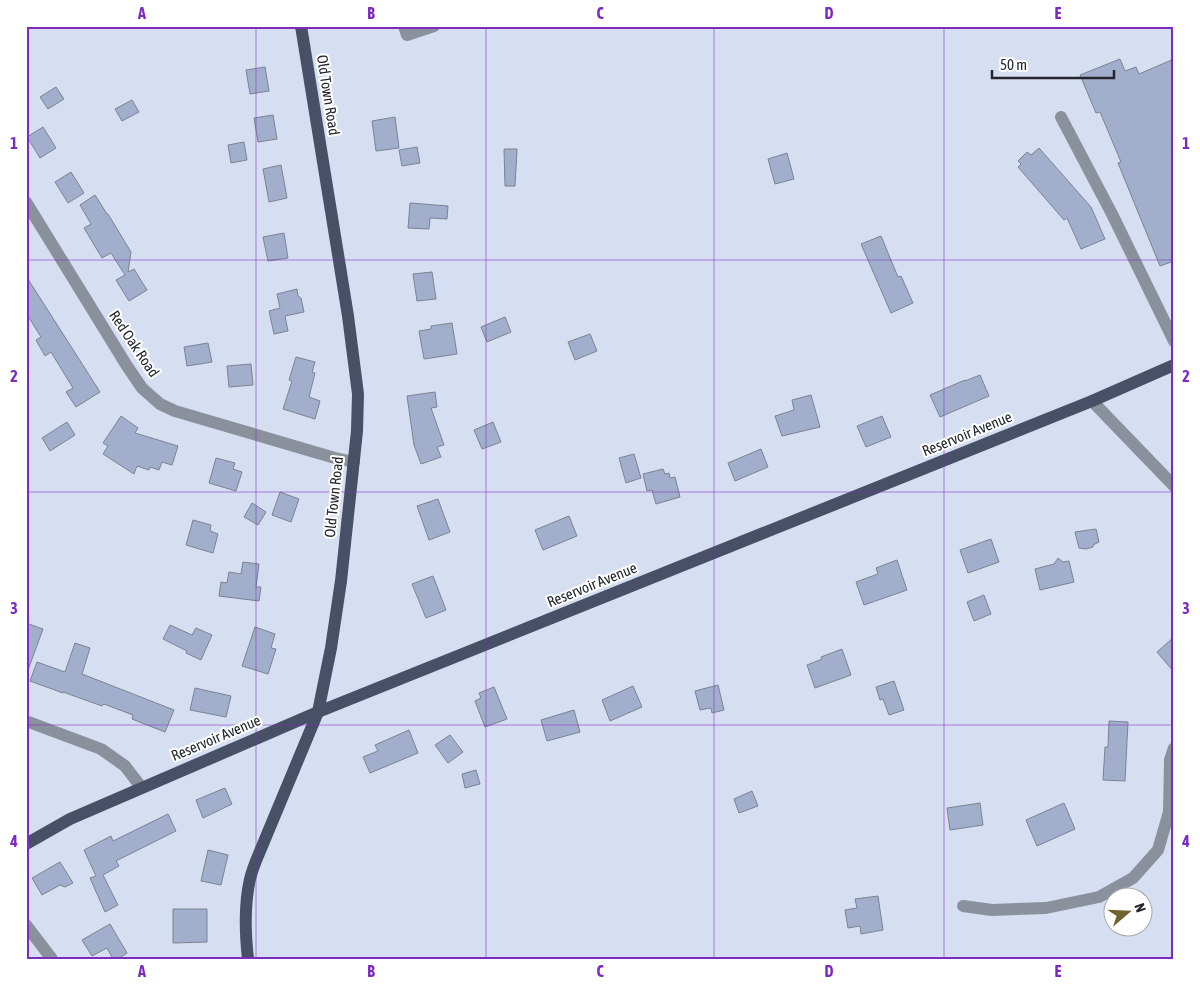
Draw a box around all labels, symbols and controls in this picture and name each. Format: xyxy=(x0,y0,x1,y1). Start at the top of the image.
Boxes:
text: A xyxy=(137,4,146,22)
text: B xyxy=(367,4,375,22)
text: C xyxy=(596,4,604,22)
text: D xyxy=(825,4,834,22)
text: E xyxy=(1055,4,1062,22)
scale bar xyxy=(992,48,1115,80)
street label: Old Town Road xyxy=(314,53,343,136)
text: 50 m xyxy=(1000,56,1027,73)
text: 1 xyxy=(10,134,18,152)
text: 1 xyxy=(1182,134,1190,152)
street label: Red Oak Road xyxy=(106,307,163,380)
text: 2 xyxy=(10,367,18,385)
text: 2 xyxy=(1182,367,1190,385)
street label: Reservoir Avenue xyxy=(919,408,1014,459)
street label: Old Town Road xyxy=(321,456,346,538)
street label: Reservoir Avenue xyxy=(544,559,639,610)
text: 3 xyxy=(10,599,18,617)
text: 3 xyxy=(1182,599,1190,617)
street label: Reservoir Avenue xyxy=(169,711,263,764)
text: 4 xyxy=(9,832,18,850)
text: 4 xyxy=(1181,832,1190,850)
north arrow xyxy=(1102,888,1152,938)
text: N xyxy=(1131,901,1149,914)
text: A xyxy=(137,962,146,980)
text: B xyxy=(367,962,375,980)
text: C xyxy=(596,962,604,980)
text: D xyxy=(825,962,834,980)
text: E xyxy=(1055,962,1062,980)

